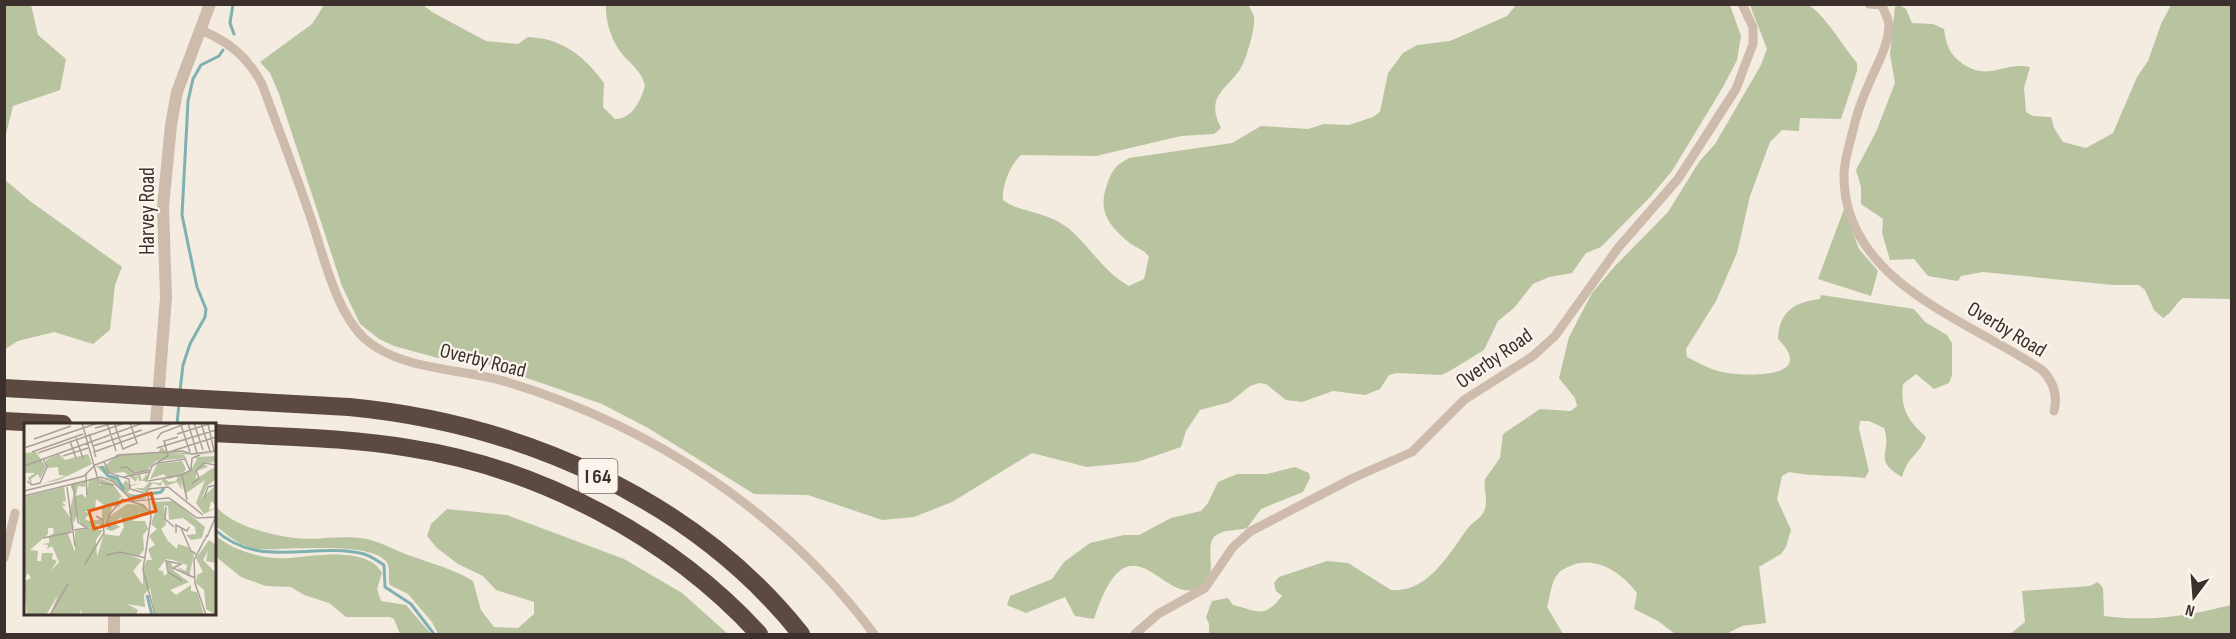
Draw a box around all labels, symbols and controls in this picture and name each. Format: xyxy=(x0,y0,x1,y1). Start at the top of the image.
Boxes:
street label: Harvey Road xyxy=(135,167,160,255)
street label: Overby Road xyxy=(1963,296,2051,363)
street label: Overby Road xyxy=(1451,323,1537,394)
street label: Overby Road xyxy=(437,338,528,383)
inset map xyxy=(24,423,216,615)
road number: I 64 xyxy=(578,459,618,493)
north arrow xyxy=(2164,567,2224,627)
text: N xyxy=(2184,600,2197,620)

